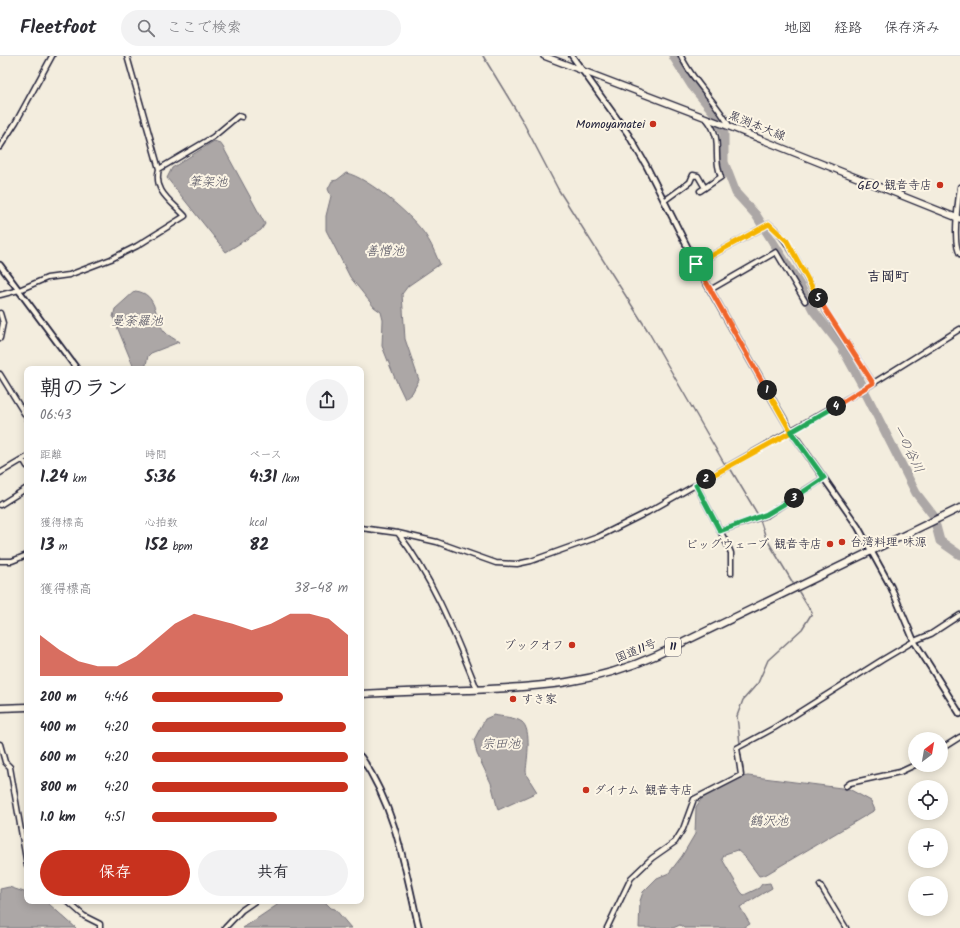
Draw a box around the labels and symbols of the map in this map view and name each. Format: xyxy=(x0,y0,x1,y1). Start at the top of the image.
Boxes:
street label: 黒渕本大線 xyxy=(726,106,788,146)
place label: Momoyamatei xyxy=(576,115,646,134)
marker: Momoyamatei xyxy=(648,119,658,129)
water label: 筆架池 xyxy=(188,172,228,193)
place label: GEO 観音寺店 xyxy=(857,176,932,195)
marker: GEO 観音寺店 xyxy=(935,180,945,190)
water label: 善憎池 xyxy=(365,241,405,262)
pin xyxy=(679,247,713,281)
district label: 吉岡町 xyxy=(867,266,909,288)
pin: 5 xyxy=(808,288,828,308)
water label: 曼荼羅池 xyxy=(111,311,164,332)
pin: 1 xyxy=(757,380,777,400)
pin: 4 xyxy=(826,396,846,416)
water label: 一の谷川 xyxy=(887,421,929,477)
pin: 2 xyxy=(696,469,716,489)
pin: 3 xyxy=(784,488,804,508)
place label: 台湾料理 味源 xyxy=(850,533,927,552)
place label: ビッグウェーブ 観音寺店 xyxy=(686,535,822,554)
marker: 台湾料理 味源 xyxy=(837,537,847,547)
marker: ビッグウェーブ 観音寺店 xyxy=(825,539,835,549)
street label: 国道11号 xyxy=(612,634,660,668)
place label: ブックオフ xyxy=(504,636,564,655)
road number: 11 xyxy=(665,638,681,656)
marker: ブックオフ xyxy=(567,640,577,650)
place label: すき家 xyxy=(521,690,557,709)
marker: すき家 xyxy=(508,694,518,704)
north arrow xyxy=(908,732,948,772)
water label: 宗田池 xyxy=(481,734,521,755)
place label: ダイナム 観音寺店 xyxy=(594,781,693,800)
marker: ダイナム 観音寺店 xyxy=(581,785,591,795)
water label: 鶴沢池 xyxy=(749,811,789,832)

